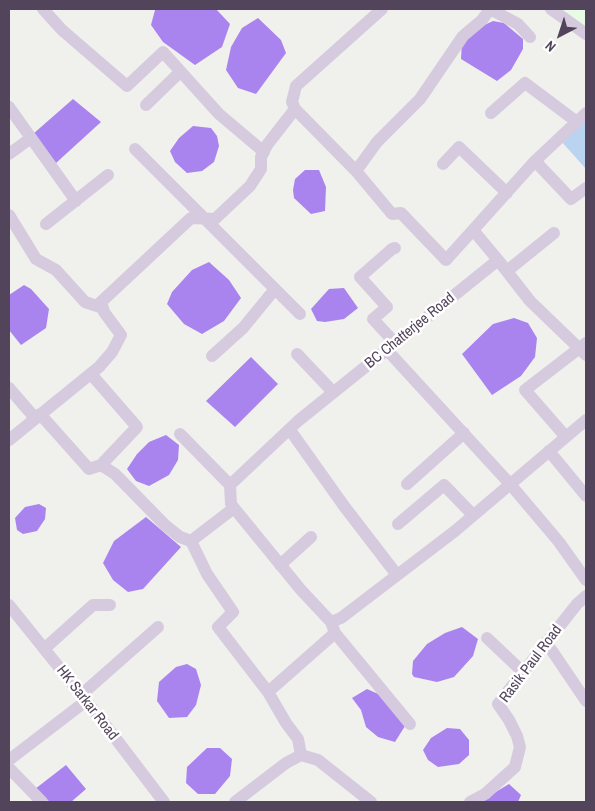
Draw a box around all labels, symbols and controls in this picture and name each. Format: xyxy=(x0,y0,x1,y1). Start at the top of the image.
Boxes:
north arrow xyxy=(535,10,585,60)
text: N xyxy=(541,37,559,56)
street label: BC Chatterjee Road xyxy=(362,289,458,373)
street label: Rasik Paul Road xyxy=(496,622,566,706)
street label: HK Sarkar Road xyxy=(52,662,122,744)

